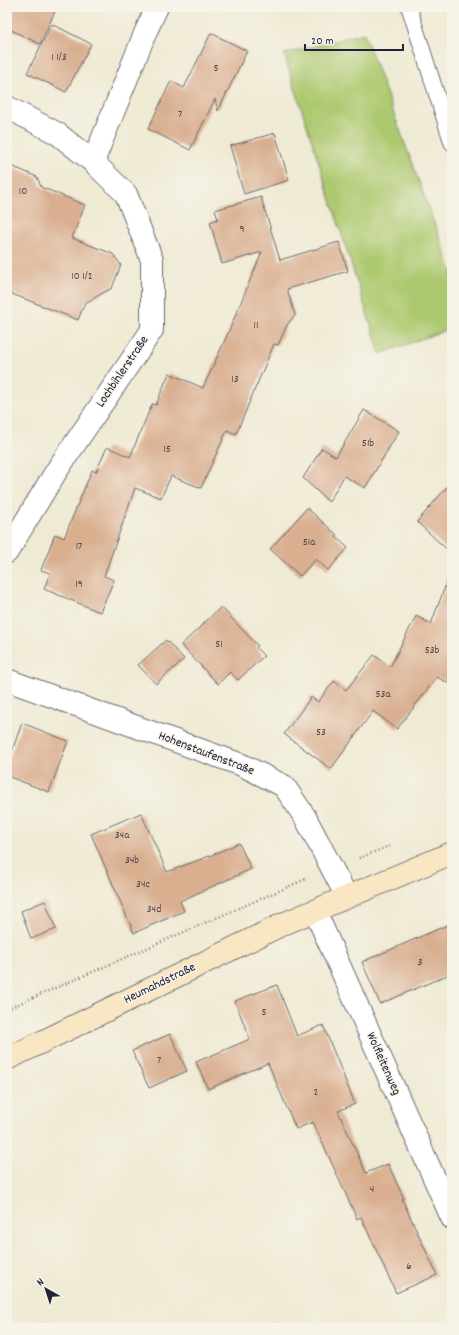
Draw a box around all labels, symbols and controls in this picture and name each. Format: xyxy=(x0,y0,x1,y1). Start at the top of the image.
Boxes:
scale bar xyxy=(305,26,403,52)
text: 20 m xyxy=(311,33,334,50)
house number: 1 1/3 xyxy=(51,50,67,66)
house number: 5 xyxy=(213,61,219,77)
house number: 7 xyxy=(178,107,182,123)
house number: 10 xyxy=(19,184,27,200)
house number: 9 xyxy=(239,222,245,238)
house number: 10 1/2 xyxy=(71,269,93,285)
house number: 11 xyxy=(254,318,258,334)
street label: Lochbihlerstraße xyxy=(92,332,154,412)
house number: 13 xyxy=(231,372,239,388)
house number: 51b xyxy=(362,436,374,452)
house number: 15 xyxy=(163,442,171,458)
house number: 51a xyxy=(303,535,316,551)
house number: 17 xyxy=(76,539,82,555)
house number: 19 xyxy=(75,577,83,593)
house number: 51 xyxy=(215,637,223,653)
house number: 53b xyxy=(425,643,440,659)
house number: 53a xyxy=(375,687,391,703)
house number: 53 xyxy=(316,725,326,741)
street label: Hohenstaufenstraße xyxy=(155,727,257,781)
house number: 34a xyxy=(115,828,130,844)
house number: 34b xyxy=(125,853,139,869)
house number: 34c xyxy=(136,877,150,893)
house number: 34d xyxy=(147,902,161,918)
house number: 3 xyxy=(418,955,423,971)
street label: Heumahdstraße xyxy=(121,958,200,1010)
house number: 5 xyxy=(261,1005,267,1021)
street label: Wolfleitenweg xyxy=(361,1029,405,1099)
house number: 7 xyxy=(157,1053,161,1069)
house number: 2 xyxy=(314,1085,319,1101)
house number: 4 xyxy=(370,1182,374,1198)
house number: 6 xyxy=(406,1259,412,1275)
north arrow xyxy=(26,1269,66,1309)
text: N xyxy=(34,1275,49,1291)

